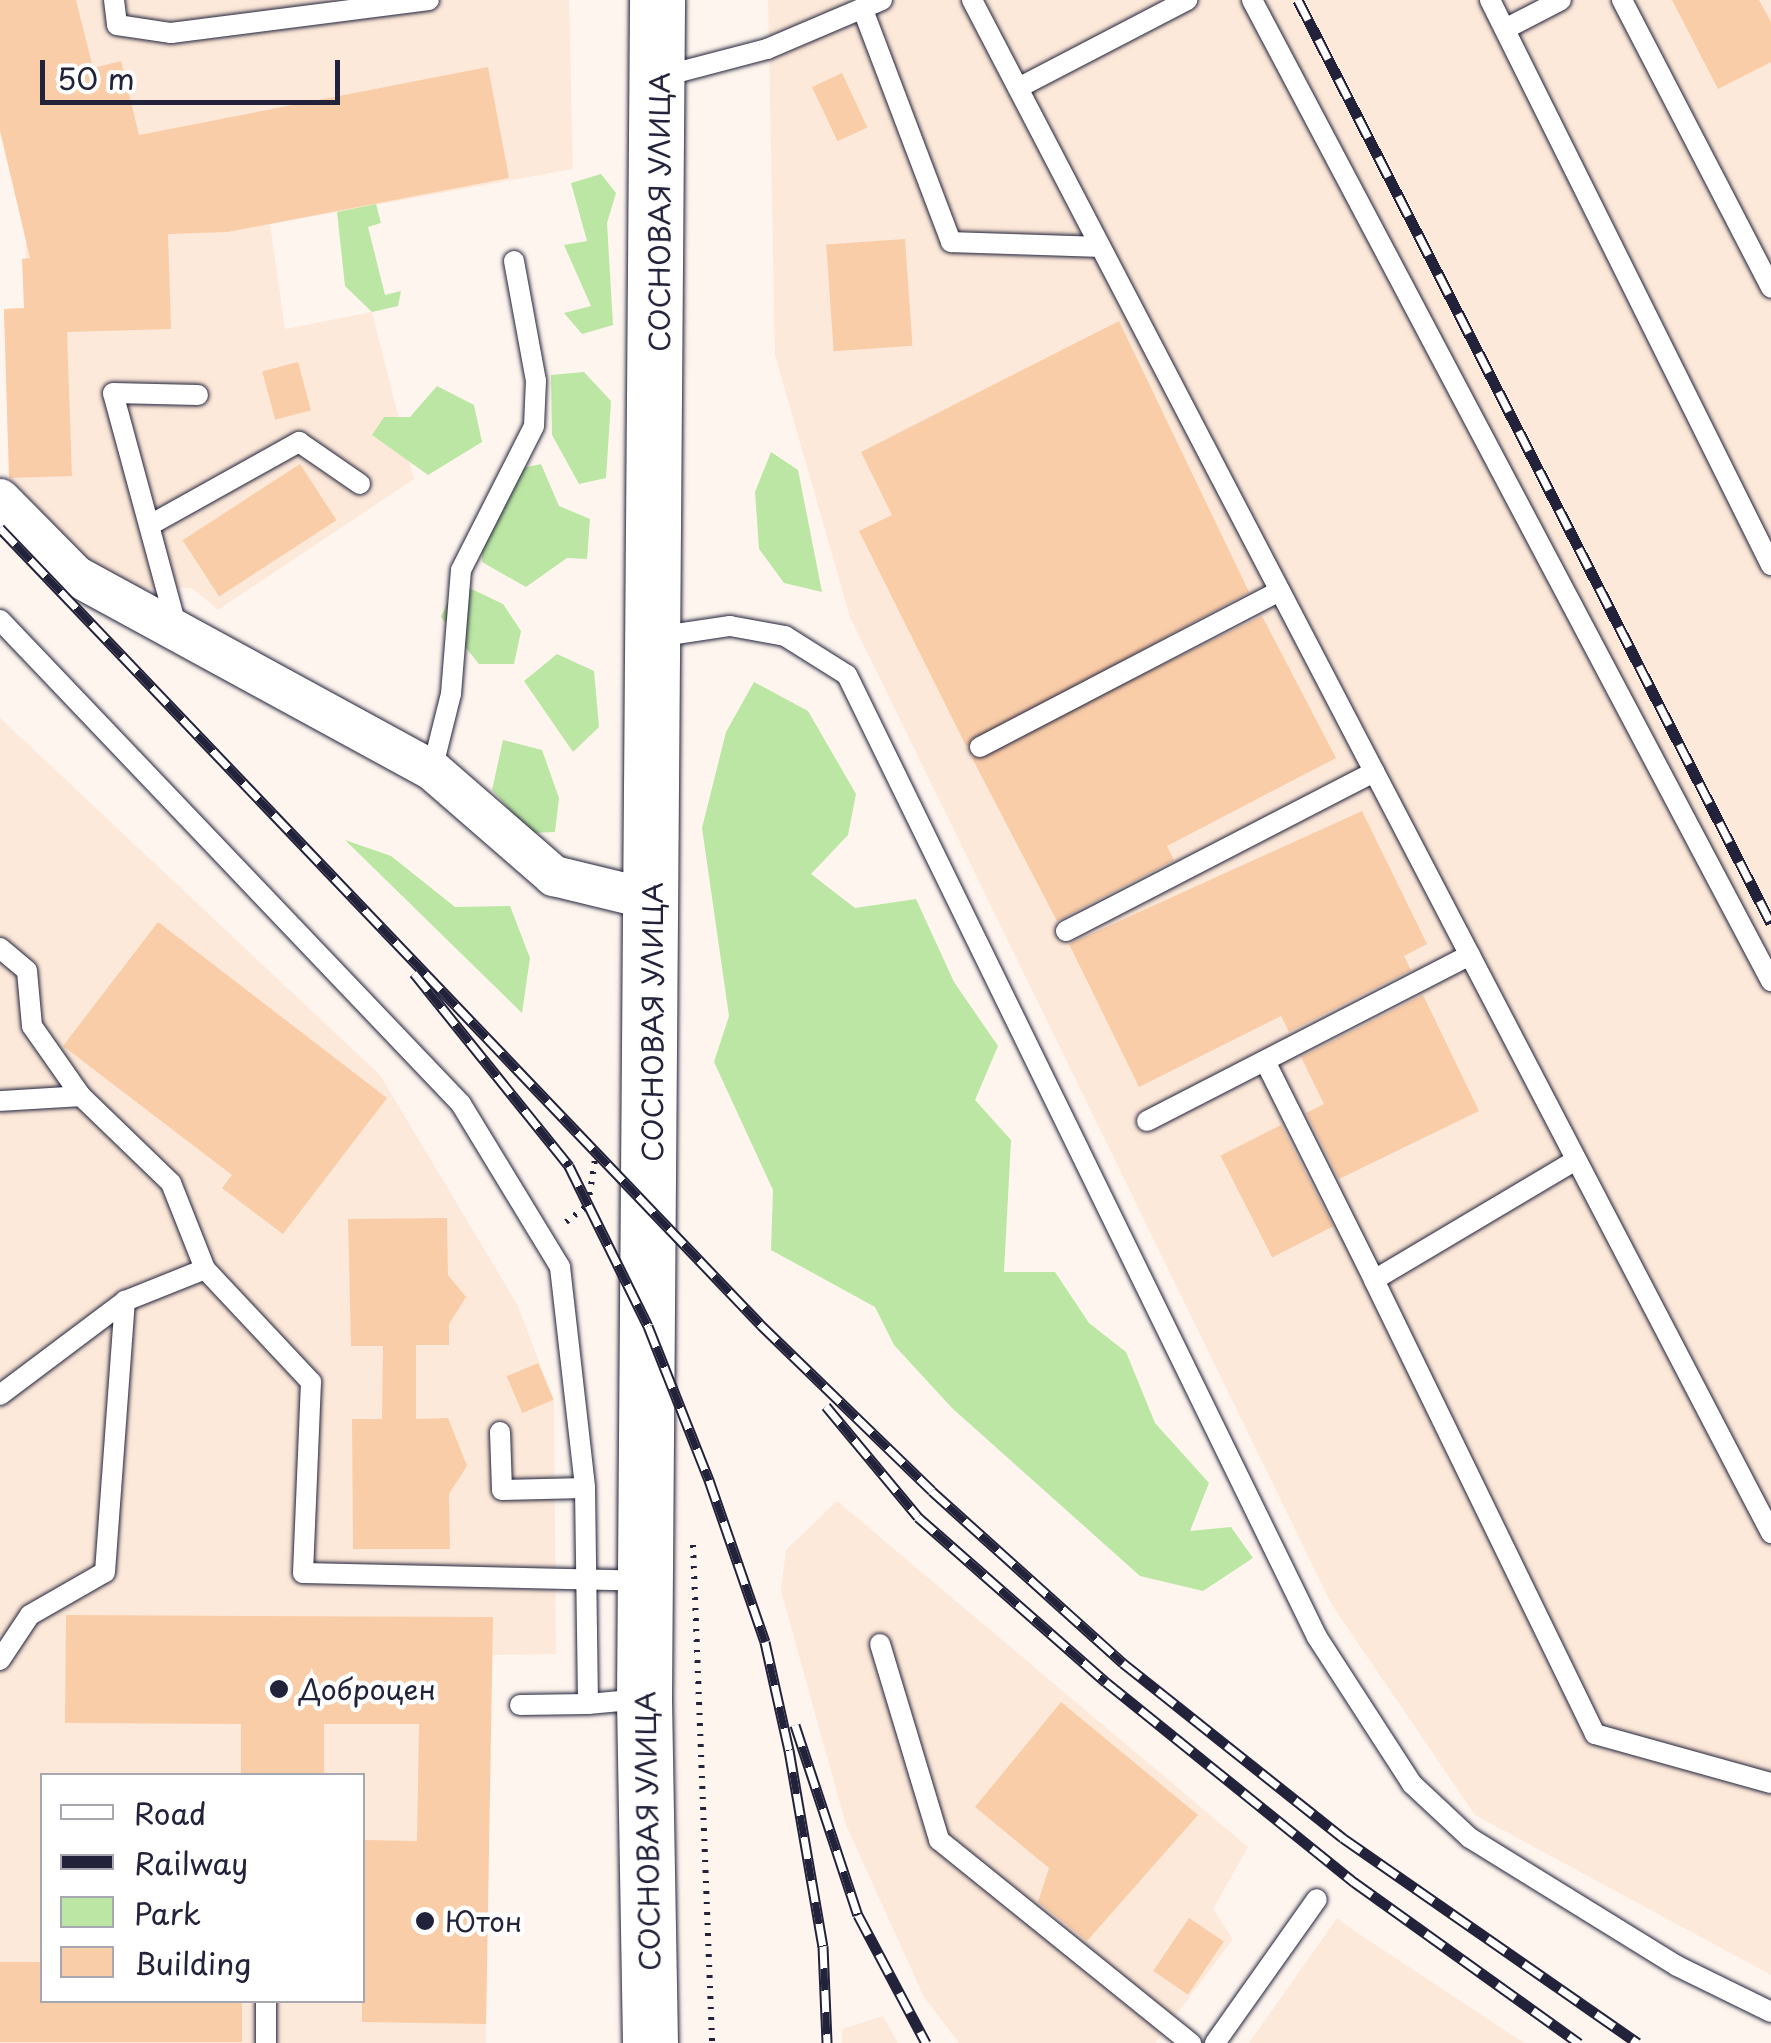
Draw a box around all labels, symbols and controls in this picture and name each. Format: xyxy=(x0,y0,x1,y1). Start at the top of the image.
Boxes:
scale bar xyxy=(45,40,345,102)
text: 50 m xyxy=(57,55,135,100)
street label: СОСНОВАЯ УЛИЦА xyxy=(642,73,676,351)
street label: СОСНОВАЯ УЛИЦА xyxy=(635,883,669,1161)
place label: Доброцен xyxy=(299,1672,436,1706)
marker: Доброцен xyxy=(268,1678,290,1700)
street label: СОСНОВАЯ УЛИЦА xyxy=(628,1691,666,1971)
legend xyxy=(40,1773,365,2003)
text: Road xyxy=(134,1790,207,1835)
text: Railway xyxy=(134,1840,248,1885)
text: Park xyxy=(134,1890,201,1935)
place label: Ютон xyxy=(445,1904,522,1938)
marker: Ютон xyxy=(414,1910,436,1932)
text: Building xyxy=(134,1940,251,1985)

